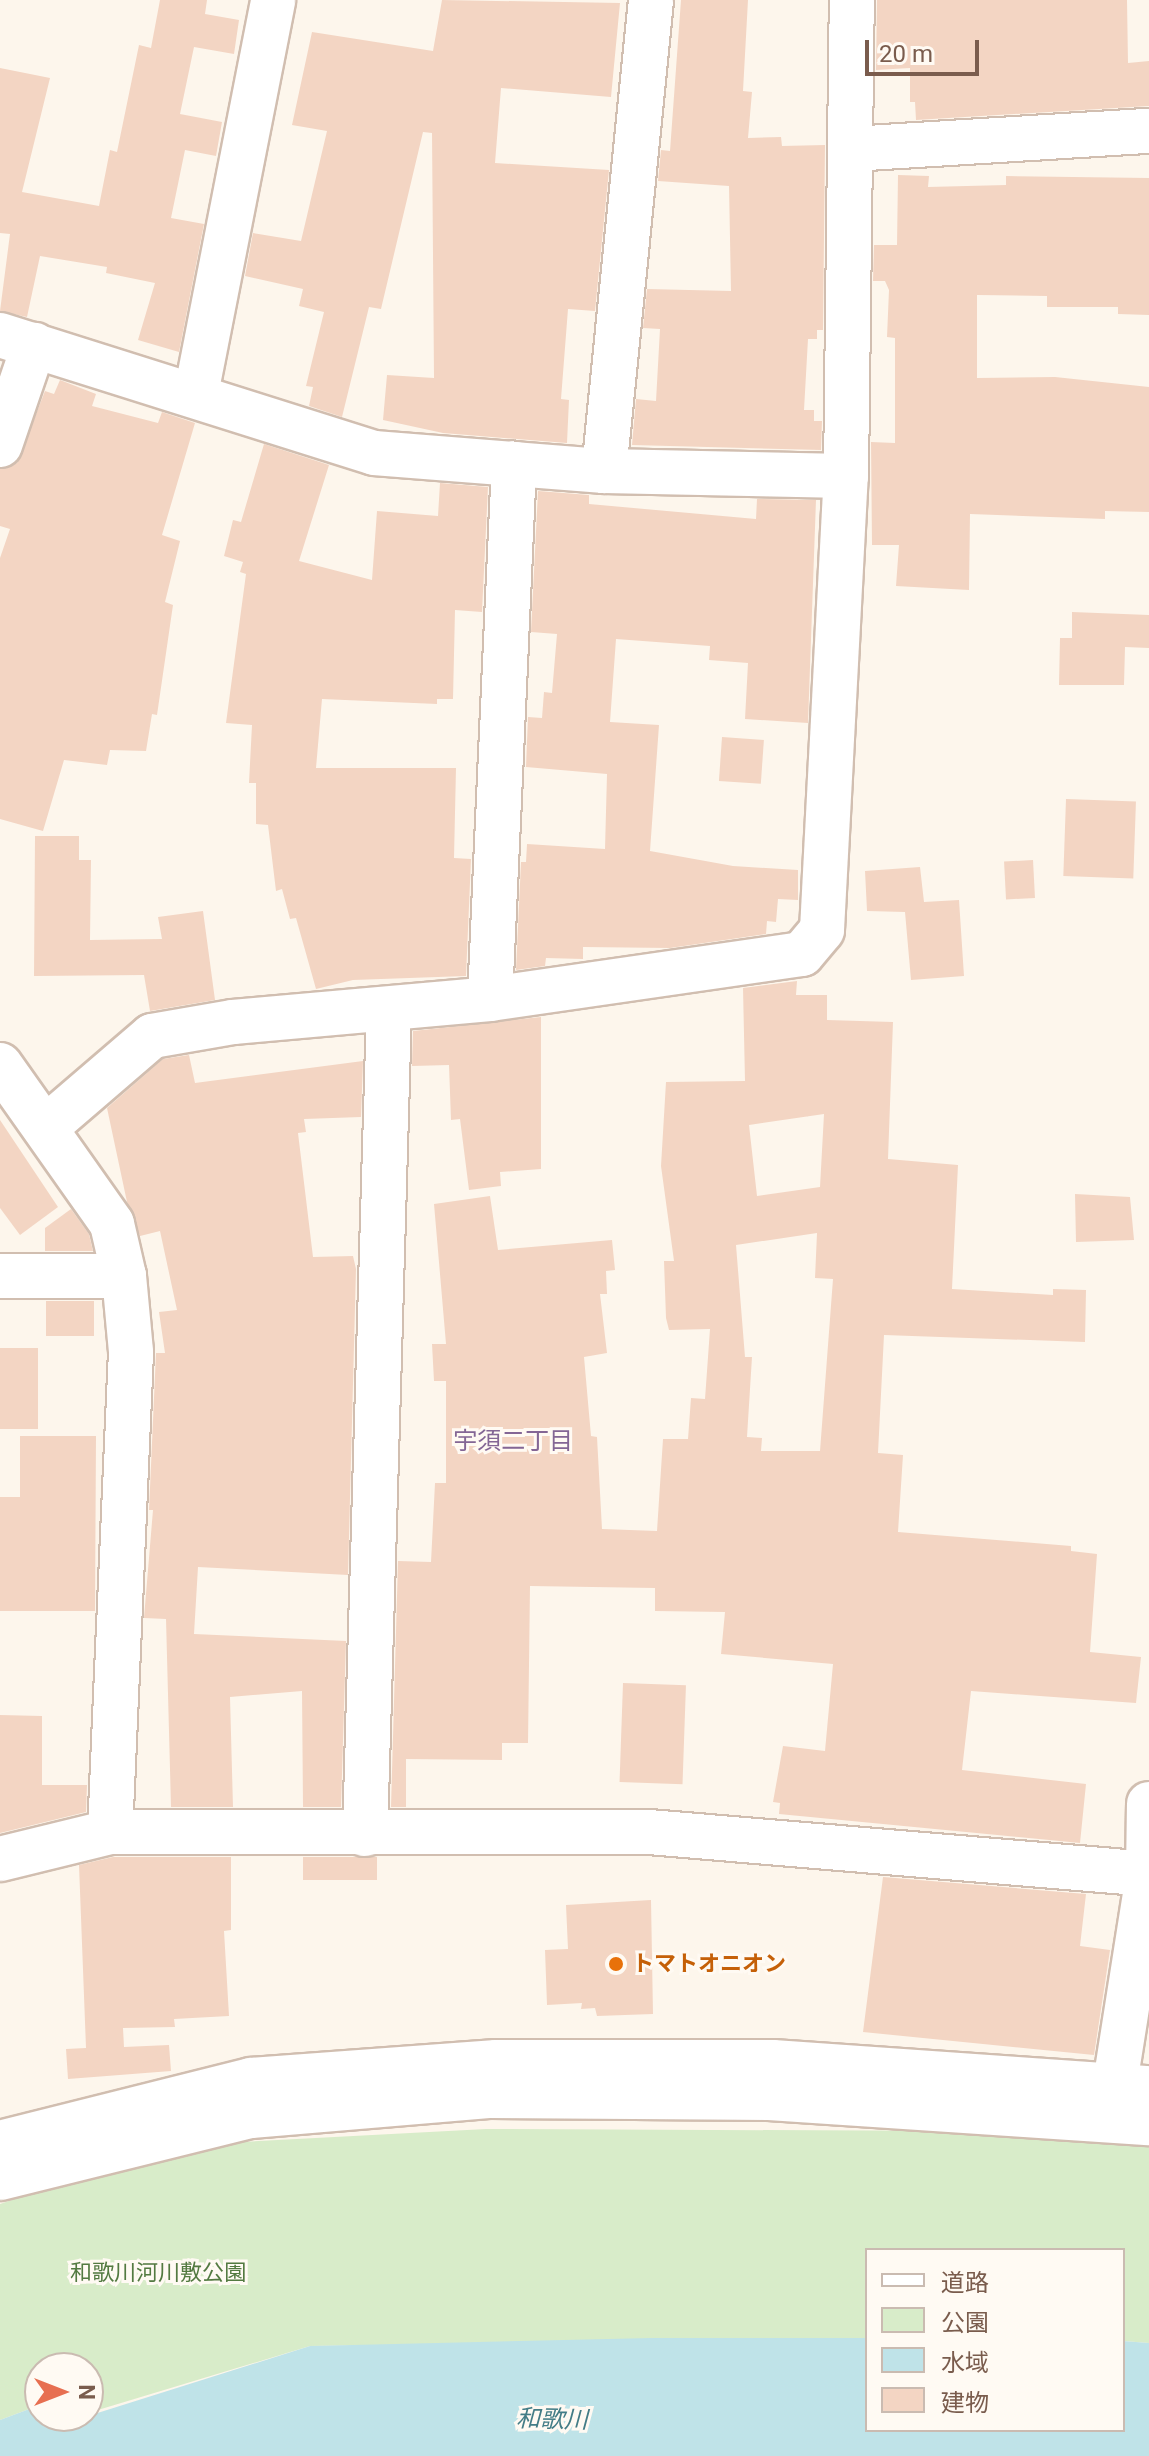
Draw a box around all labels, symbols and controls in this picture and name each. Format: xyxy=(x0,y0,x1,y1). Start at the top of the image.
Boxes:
scale bar xyxy=(869,24,983,74)
text: 20 m xyxy=(879,40,933,68)
district label: 宇須二丁目 xyxy=(453,1428,573,1456)
place label: トマトオニオン xyxy=(632,1951,786,1977)
marker: トマトオニオン xyxy=(607,1955,625,1973)
legend xyxy=(865,2248,1125,2432)
park label: 和歌川河川敷公園 xyxy=(70,2260,246,2286)
text: 道路 xyxy=(941,2269,989,2297)
text: 公園 xyxy=(941,2309,989,2337)
text: 水域 xyxy=(941,2349,989,2377)
north arrow xyxy=(24,2352,104,2432)
text: N xyxy=(74,2384,99,2400)
text: 建物 xyxy=(941,2389,989,2417)
water label: 和歌川 xyxy=(516,2405,588,2435)

